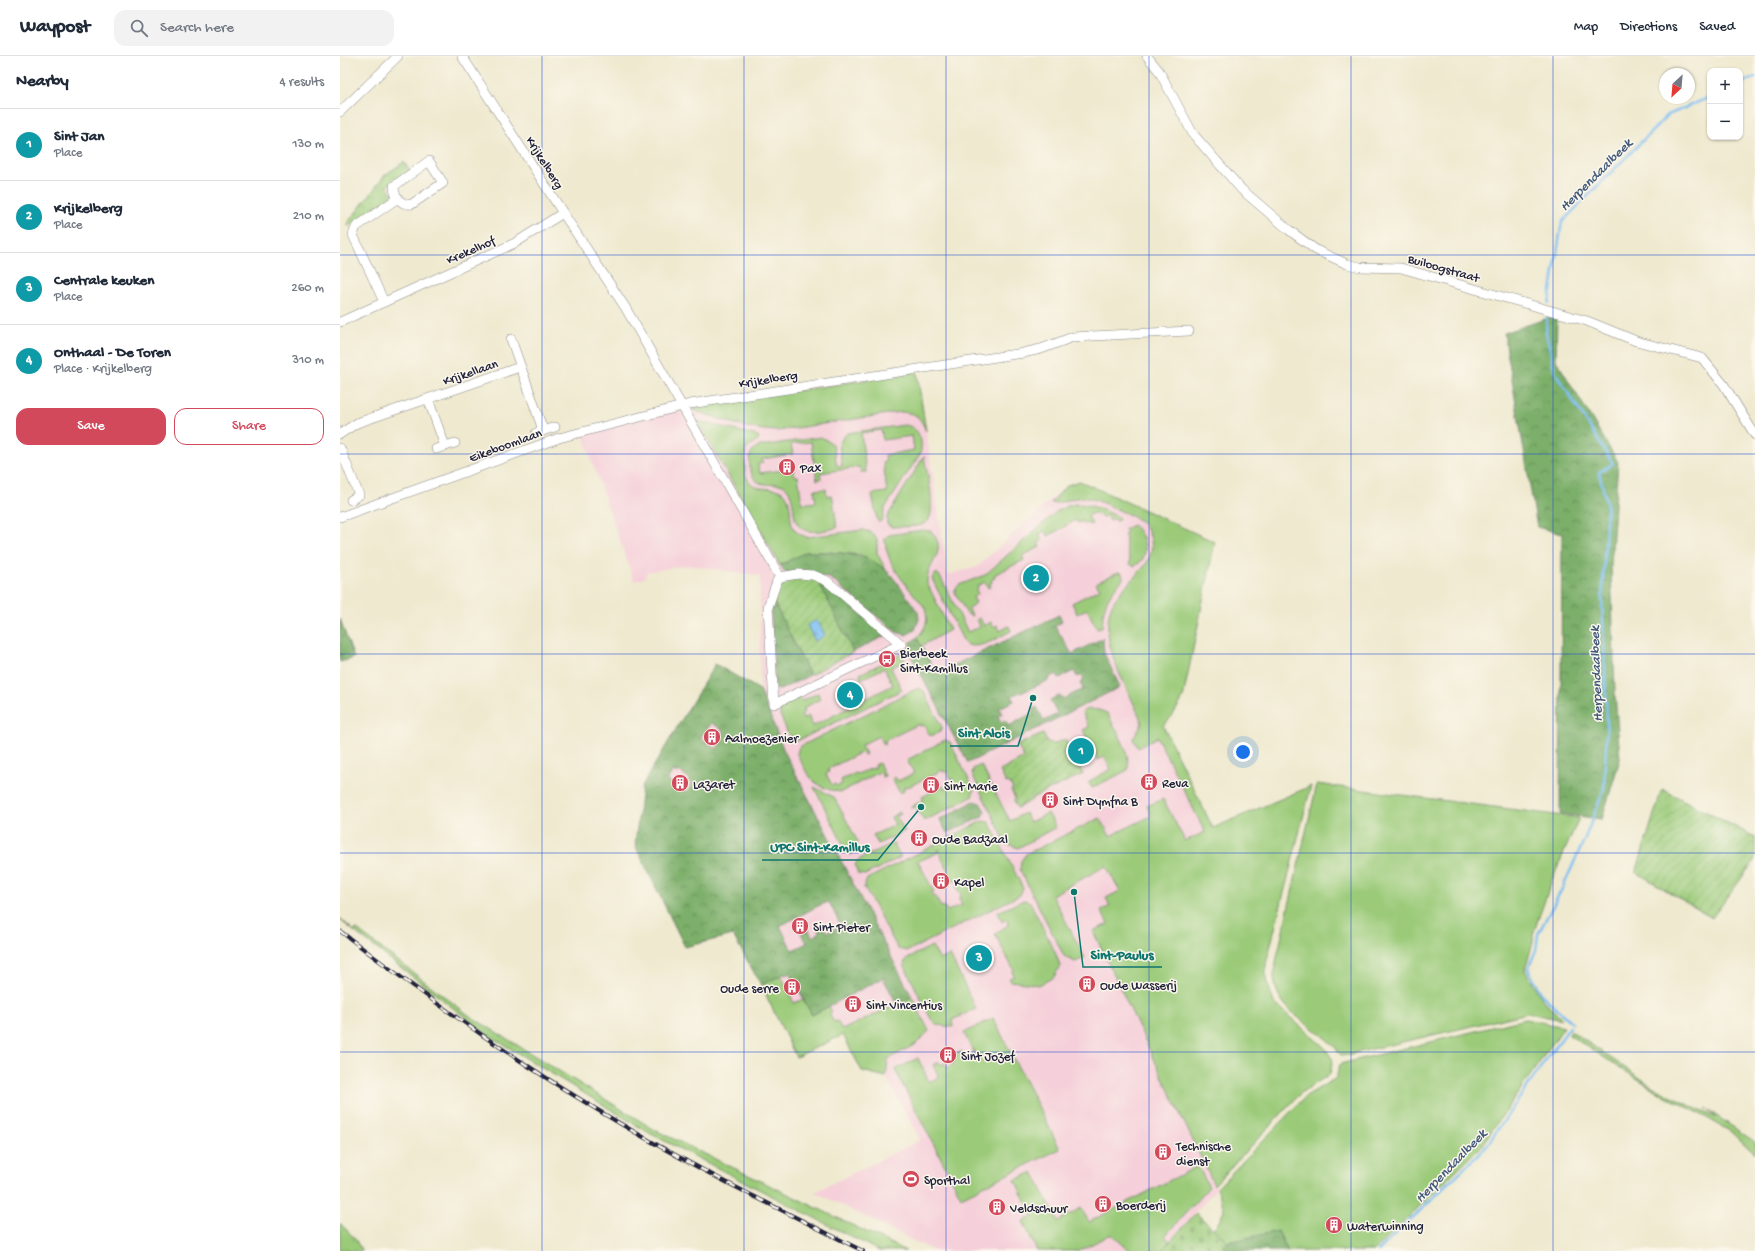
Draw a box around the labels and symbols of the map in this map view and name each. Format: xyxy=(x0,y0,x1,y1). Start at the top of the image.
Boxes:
north arrow xyxy=(1659,68,1695,104)
street label: Krijkelberg xyxy=(522,134,566,192)
water label: Herpendaalbeek xyxy=(1557,135,1638,216)
street label: Krekelhof xyxy=(444,234,499,269)
street label: Builoogstraat xyxy=(1405,252,1482,287)
street label: Krijkellaan xyxy=(441,357,501,390)
street label: Krijkelberg xyxy=(738,368,799,393)
street label: Eikeboomlaan xyxy=(467,426,545,466)
building icon: Pax xyxy=(777,457,797,477)
place label: Pax xyxy=(799,462,821,477)
pin: 2 xyxy=(1023,563,1049,593)
water label: Herpendaalbeek xyxy=(1587,624,1608,722)
place label: Bierbeek Sint-Kamillus xyxy=(899,647,969,677)
bus stop icon: Bierbeek Sint-Kamillus xyxy=(877,649,897,669)
pin: 4 xyxy=(837,680,863,710)
callout: Sint Alois xyxy=(950,720,1018,746)
text: Sint Alois xyxy=(958,726,1011,743)
building icon: Aalmoezenier xyxy=(702,727,722,747)
place label: Aalmoezenier xyxy=(725,732,800,747)
pin: 1 xyxy=(1068,736,1094,766)
your location xyxy=(1233,742,1253,762)
building icon: Reva xyxy=(1139,772,1159,792)
building icon: Lazaret xyxy=(670,773,690,793)
building icon: Sint Marie xyxy=(921,775,941,795)
place label: Reva xyxy=(1162,777,1189,792)
place label: Lazaret xyxy=(693,778,736,793)
place label: Sint Marie xyxy=(944,780,998,795)
building icon: Sint Dymfna B xyxy=(1040,790,1060,810)
place label: Sint Dymfna B xyxy=(1063,795,1138,810)
building icon: Oude Badzaal xyxy=(909,828,929,848)
place label: Oude Badzaal xyxy=(932,833,1008,848)
callout: UPC Sint-Kamillus xyxy=(762,834,878,860)
text: UPC Sint-Kamillus xyxy=(770,840,871,857)
building icon: Kapel xyxy=(931,871,951,891)
place label: Kapel xyxy=(954,876,984,891)
building icon: Sint Pieter xyxy=(790,916,810,936)
place label: Sint Pieter xyxy=(813,921,871,936)
callout: Sint-Paulus xyxy=(1083,941,1162,967)
pin: 3 xyxy=(966,943,992,973)
text: Sint-Paulus xyxy=(1090,948,1154,965)
building icon: Oude Wasserij xyxy=(1077,974,1097,994)
building icon: Oude serre xyxy=(782,977,802,997)
place label: Oude Wasserij xyxy=(1100,979,1177,994)
place label: Oude serre xyxy=(720,982,779,997)
building icon: Sint Vincentius xyxy=(843,994,863,1014)
place label: Sint Vincentius xyxy=(866,999,943,1014)
building icon: Sint Jozef xyxy=(938,1045,958,1065)
place label: Sint Jozef xyxy=(961,1050,1015,1065)
water label: Herpendaalbeek xyxy=(1412,1125,1492,1207)
place label: Technische dienst xyxy=(1175,1140,1231,1170)
building icon: Technische dienst xyxy=(1153,1142,1173,1162)
sports icon: Sporthal xyxy=(901,1169,921,1189)
place label: Sporthal xyxy=(924,1174,970,1189)
building icon: Boerderij xyxy=(1093,1194,1113,1214)
building icon: Veldschuur xyxy=(987,1197,1007,1217)
place label: Boerderij xyxy=(1115,1199,1166,1214)
place label: Veldschuur xyxy=(1009,1202,1069,1217)
building icon: Waterwinning xyxy=(1324,1215,1344,1235)
place label: Waterwinning xyxy=(1347,1220,1424,1235)

